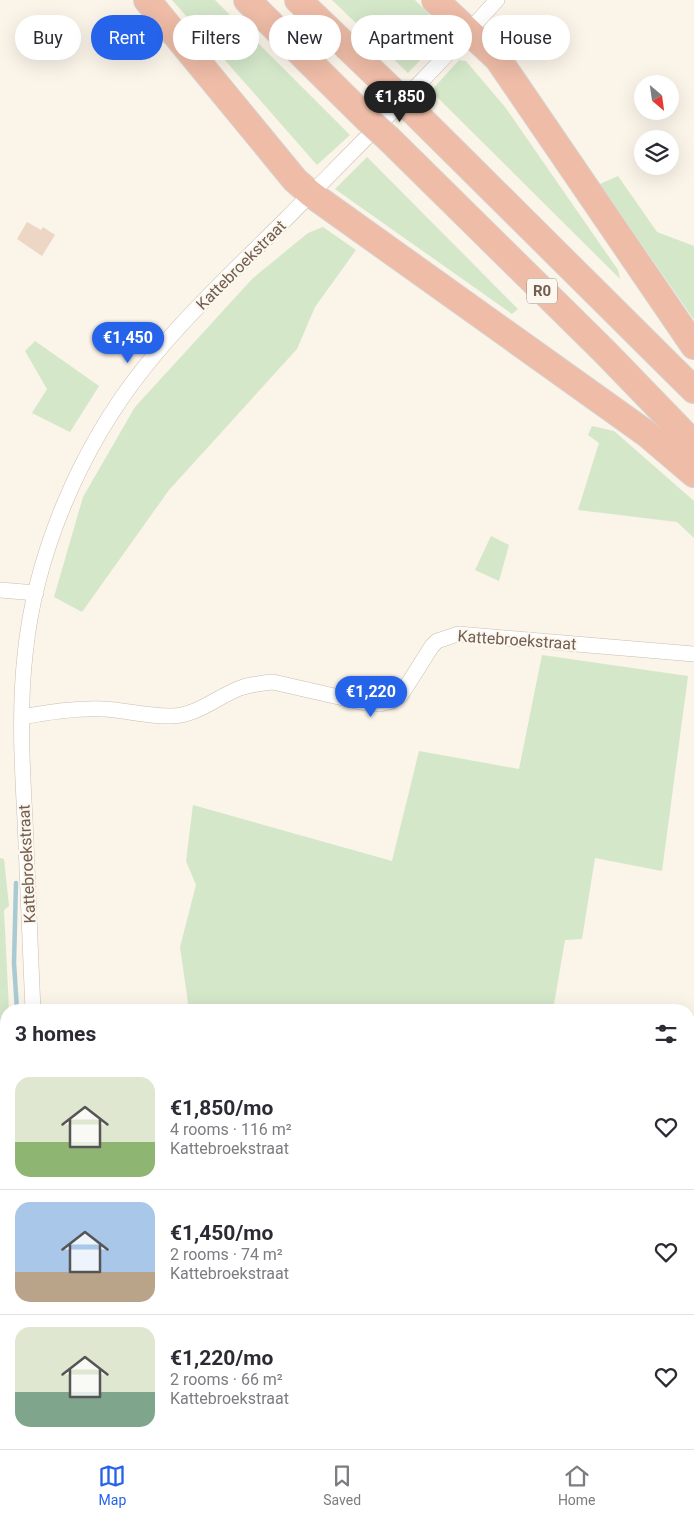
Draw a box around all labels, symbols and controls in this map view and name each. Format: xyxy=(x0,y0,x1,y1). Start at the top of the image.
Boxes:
chip: Buy xyxy=(15,15,81,60)
chip: Rent xyxy=(91,15,163,60)
chip: Filters xyxy=(173,15,259,60)
chip: New xyxy=(269,15,341,60)
chip: Apartment xyxy=(351,15,472,60)
chip: House xyxy=(482,15,570,60)
north arrow xyxy=(634,75,679,120)
map controls xyxy=(634,75,679,175)
pin: €1,850 xyxy=(359,80,441,123)
text: €1,850 xyxy=(375,87,425,106)
button: layers xyxy=(634,130,679,175)
street label: Kattebroekstraat xyxy=(192,216,290,314)
road number: R0 xyxy=(527,278,557,304)
pin: €1,450 xyxy=(87,322,169,364)
text: €1,450 xyxy=(103,328,153,347)
street label: Kattebroekstraat xyxy=(457,626,577,654)
pin: €1,220 xyxy=(330,676,412,718)
text: €1,220 xyxy=(346,682,396,701)
street label: Kattebroekstraat xyxy=(14,804,40,924)
icon: filters xyxy=(652,1020,680,1048)
text: 3 homes xyxy=(15,1022,96,1046)
text: €1,850/mo xyxy=(170,1096,273,1120)
icon: home xyxy=(55,1097,115,1157)
icon: heart xyxy=(652,1113,680,1141)
text: 4 rooms · 116 m² xyxy=(170,1120,292,1139)
text: Kattebroekstraat xyxy=(170,1139,289,1158)
text: €1,450/mo xyxy=(170,1221,273,1245)
icon: home xyxy=(55,1222,115,1282)
icon: heart xyxy=(652,1238,680,1266)
text: 2 rooms · 74 m² xyxy=(170,1245,283,1264)
text: Kattebroekstraat xyxy=(170,1264,289,1283)
text: €1,220/mo xyxy=(170,1346,273,1370)
icon: home xyxy=(55,1347,115,1407)
icon: heart xyxy=(652,1363,680,1391)
text: 2 rooms · 66 m² xyxy=(170,1370,283,1389)
text: Kattebroekstraat xyxy=(170,1389,289,1408)
tab: Map xyxy=(98,1462,126,1508)
tab: Saved xyxy=(323,1462,361,1508)
tab: Home xyxy=(558,1462,596,1508)

